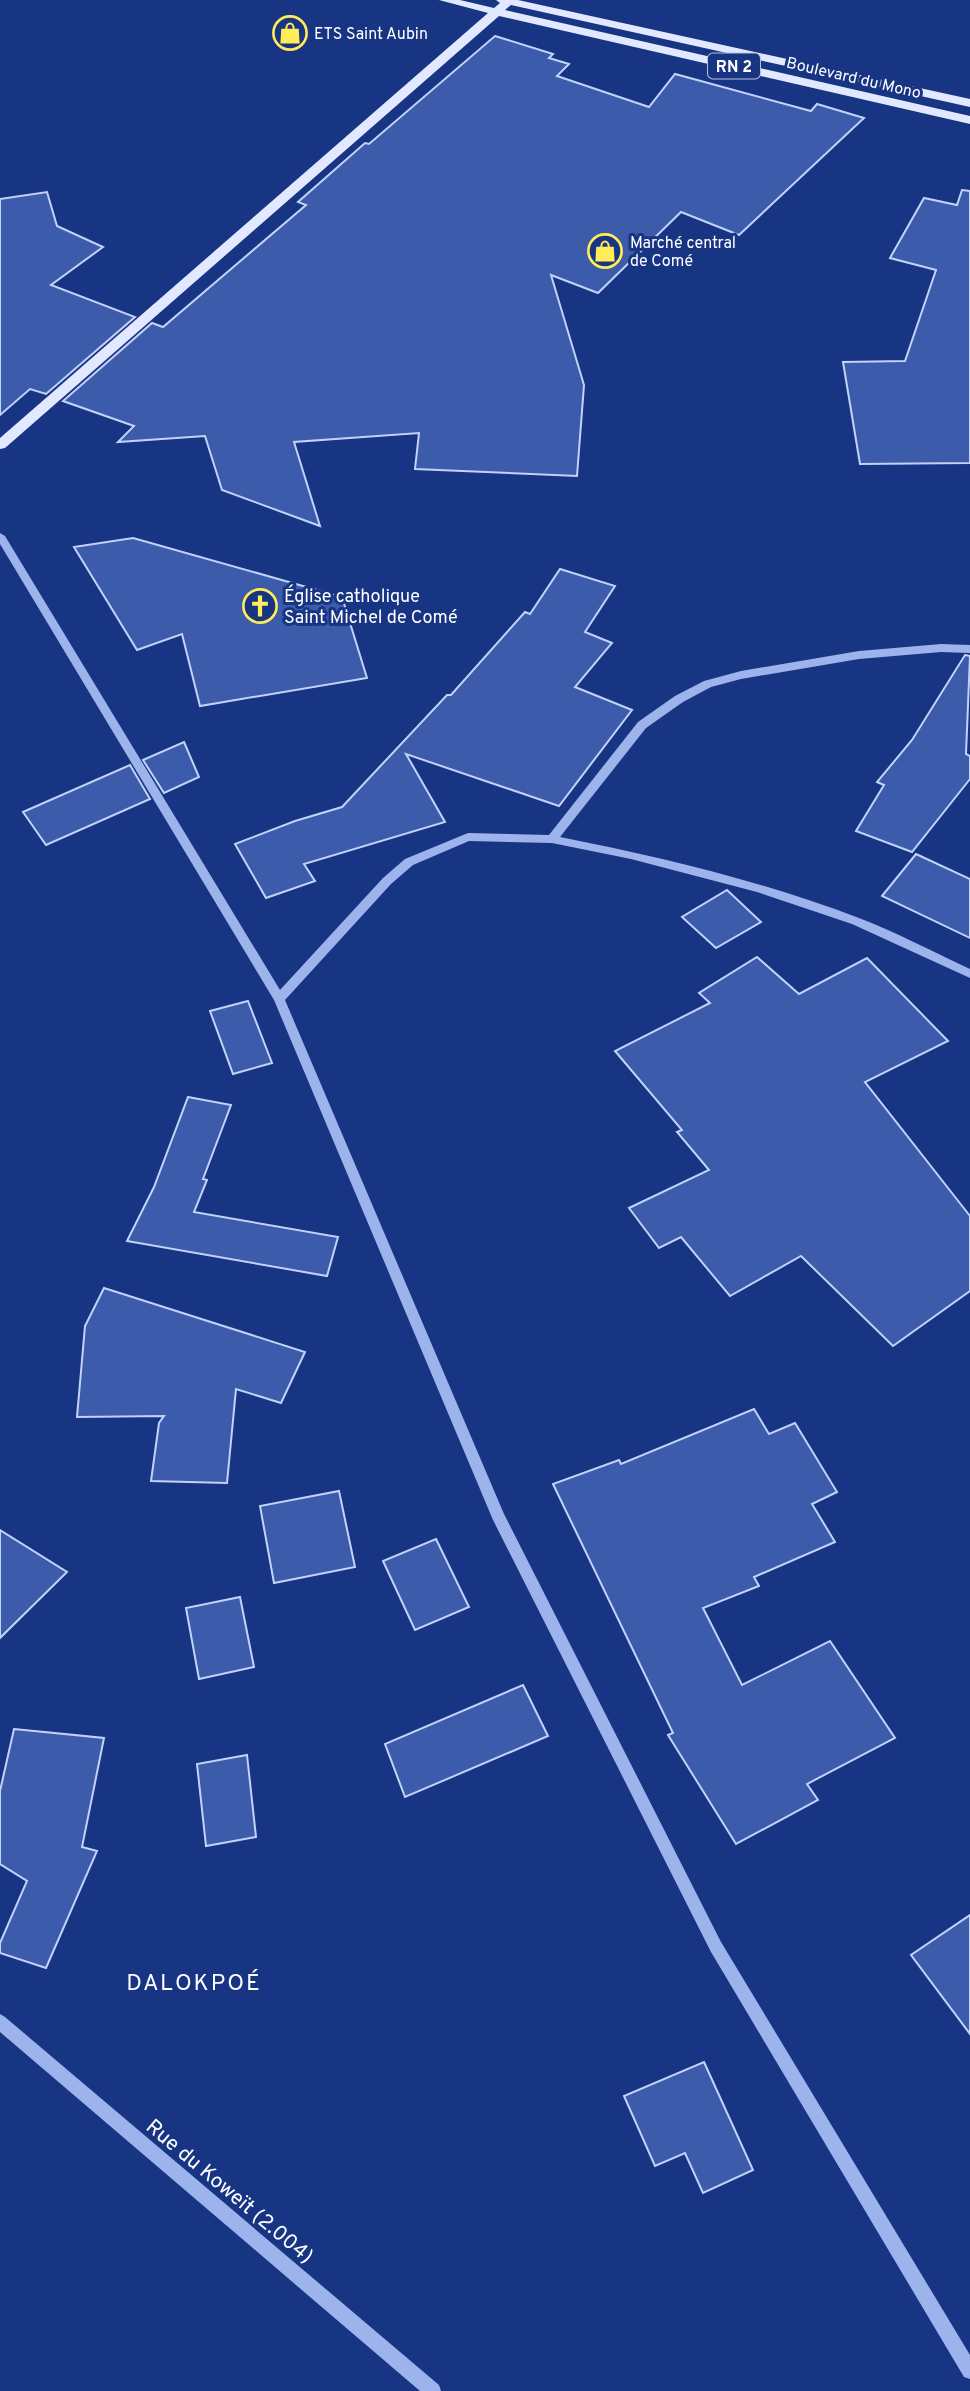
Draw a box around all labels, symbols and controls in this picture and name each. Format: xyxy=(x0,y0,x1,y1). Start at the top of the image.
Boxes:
shop icon: ETS Saint Aubin xyxy=(271,14,309,52)
place label: ETS Saint Aubin xyxy=(314,25,428,45)
road number: RN 2 xyxy=(708,54,760,78)
street label: Boulevard du Mono xyxy=(784,54,923,104)
shop icon: Marché central de Comé xyxy=(586,232,624,270)
place label: Marché central de Comé xyxy=(630,234,736,272)
place label: Église catholique Saint Michel de Comé xyxy=(284,584,458,630)
church icon: Église catholique Saint Michel de Comé xyxy=(241,587,279,625)
district label: DALOKPOÉ xyxy=(126,1969,262,1999)
street label: Rue du Koweït (2.004) xyxy=(139,2114,319,2270)

